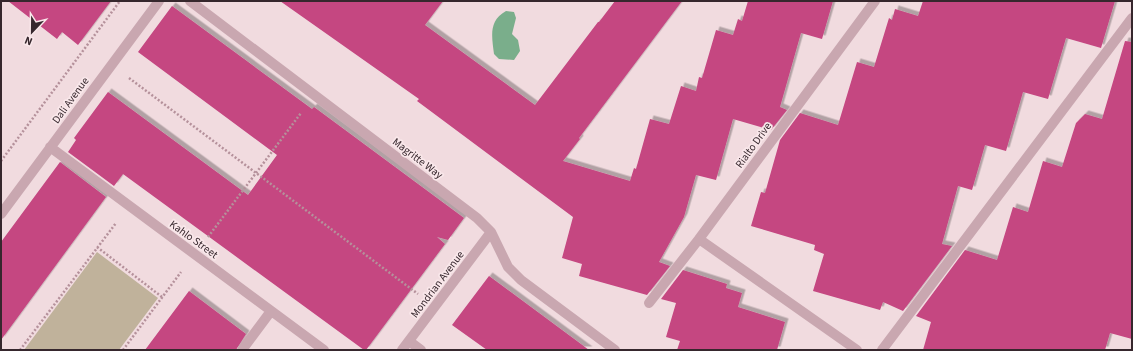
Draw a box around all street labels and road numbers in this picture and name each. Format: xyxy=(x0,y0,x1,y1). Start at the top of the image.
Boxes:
street label: Dali Avenue xyxy=(48,74,93,127)
street label: Rialto Drive xyxy=(732,119,775,171)
street label: Magritte Way xyxy=(389,135,446,182)
street label: Kahlo Street xyxy=(166,217,221,262)
street label: Mondrian Avenue xyxy=(407,247,468,321)

